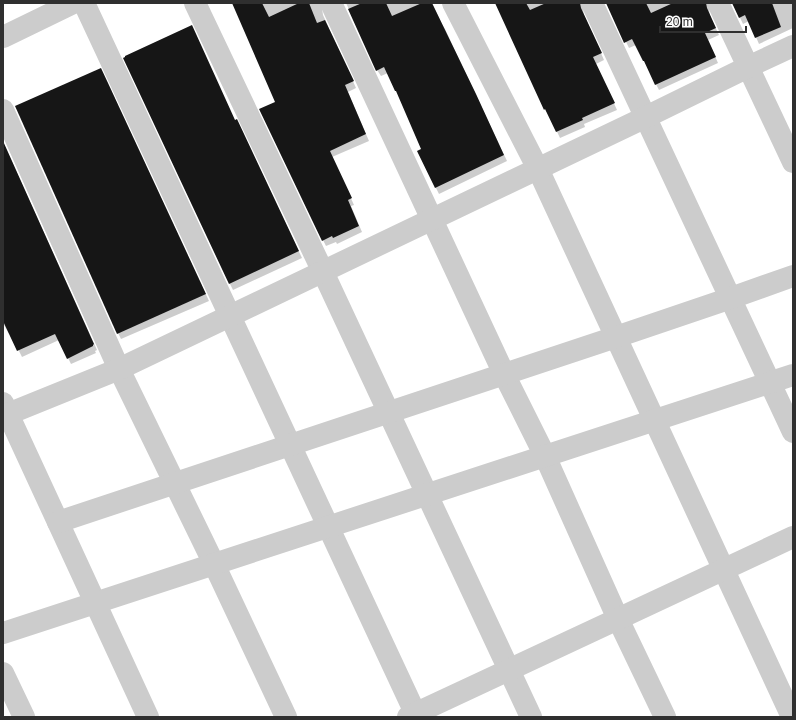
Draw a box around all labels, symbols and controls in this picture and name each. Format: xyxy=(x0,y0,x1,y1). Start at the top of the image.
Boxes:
scale bar xyxy=(660,8,746,34)
text: 20 m xyxy=(666,15,693,29)

